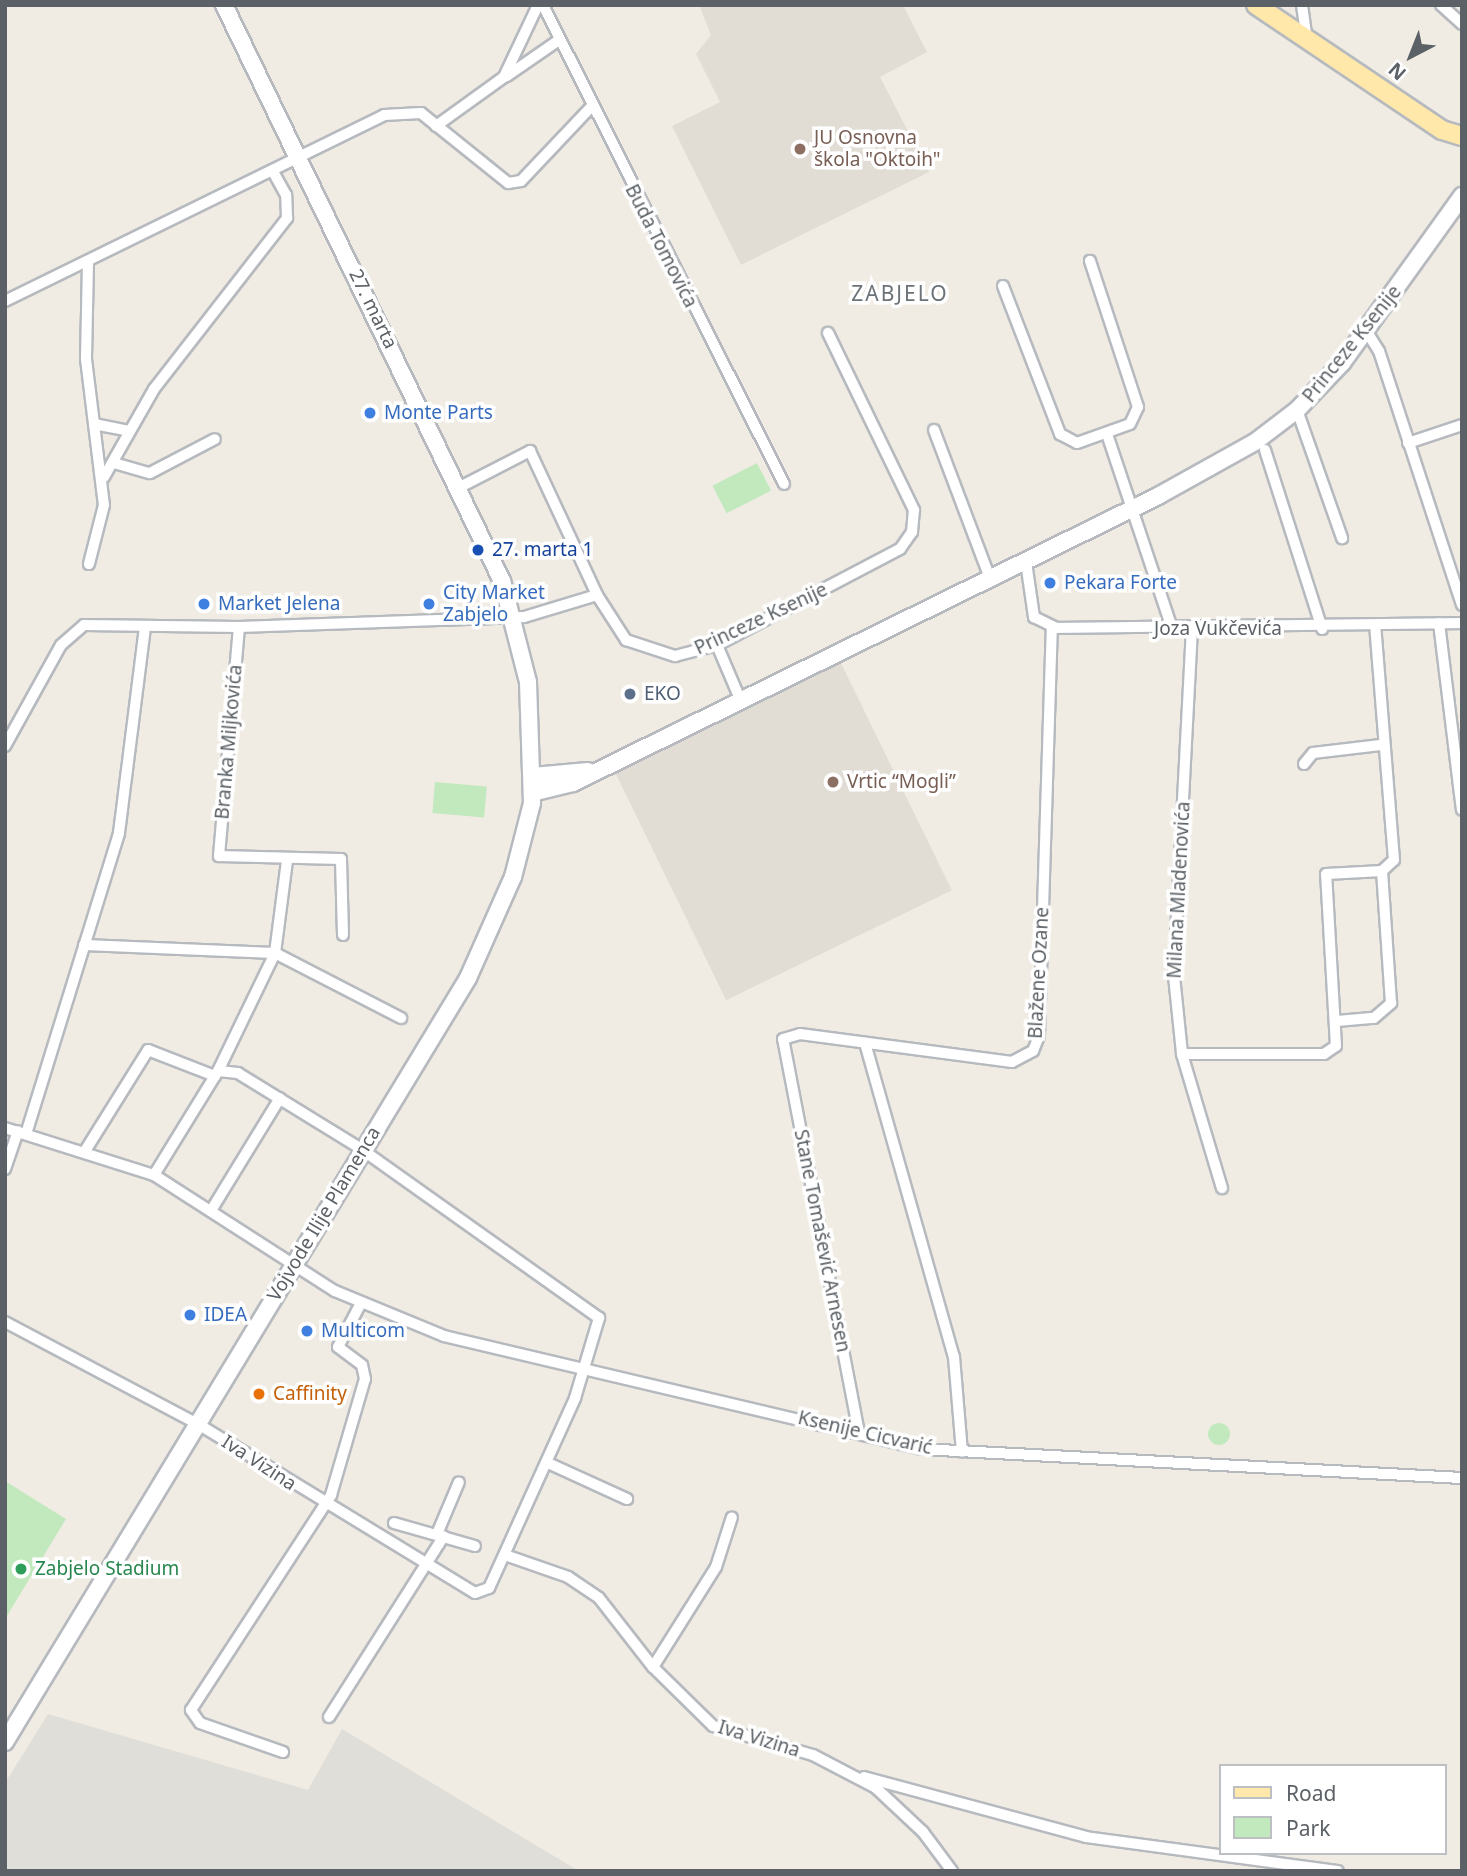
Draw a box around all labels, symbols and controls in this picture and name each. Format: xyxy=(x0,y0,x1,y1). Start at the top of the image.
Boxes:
north arrow xyxy=(1376,21,1446,91)
text: N xyxy=(1383,57,1411,86)
place label: JU Osnovna škola "Oktoih" xyxy=(814,127,941,171)
marker: JU Osnovna škola "Oktoih" xyxy=(792,141,808,157)
street label: Buda Tomovića xyxy=(620,181,702,311)
street label: 27. marta xyxy=(344,266,402,352)
district label: ZABJELO xyxy=(852,280,948,306)
street label: Princeze Ksenije xyxy=(1298,281,1406,407)
place label: Monte Parts xyxy=(384,402,493,424)
marker: Monte Parts xyxy=(362,405,378,421)
place label: 27. marta 1 xyxy=(492,539,593,561)
marker: 27. marta 1 xyxy=(470,542,486,558)
place label: Pekara Forte xyxy=(1064,572,1177,594)
marker: Pekara Forte xyxy=(1042,575,1058,591)
street label: Princeze Ksenije xyxy=(691,578,831,660)
place label: City Market Zabjelo xyxy=(443,582,545,626)
place label: Market Jelena xyxy=(218,593,340,615)
marker: Market Jelena xyxy=(196,596,212,612)
marker: City Market Zabjelo xyxy=(421,596,437,612)
street label: Joza Vukčevića xyxy=(1154,618,1282,640)
street label: Branka Miljkovića xyxy=(211,664,247,820)
place label: EKO xyxy=(644,683,681,705)
marker: EKO xyxy=(622,686,638,702)
place label: Vrtic “Mogli” xyxy=(847,771,956,793)
marker: Vrtic “Mogli” xyxy=(825,774,841,790)
street label: Milana Mladenovića xyxy=(1163,801,1195,979)
street label: Blažene Ozane xyxy=(1024,907,1054,1039)
street label: Vojvode Ilije Plamenca xyxy=(263,1123,385,1305)
street label: Stane Tomašević Arnesen xyxy=(789,1128,855,1354)
place label: IDEA xyxy=(204,1304,247,1326)
marker: IDEA xyxy=(182,1307,198,1323)
place label: Multicom xyxy=(321,1320,405,1342)
marker: Multicom xyxy=(299,1323,315,1339)
place label: Caffinity xyxy=(273,1383,347,1405)
marker: Caffinity xyxy=(251,1386,267,1402)
street label: Ksenije Cicvarić xyxy=(796,1406,934,1460)
street label: Iva Vizina xyxy=(217,1431,301,1495)
place label: Zabjelo Stadium xyxy=(35,1558,179,1580)
marker: Zabjelo Stadium xyxy=(13,1561,29,1577)
street label: Iva Vizina xyxy=(715,1716,803,1762)
legend xyxy=(1218,1764,1446,1855)
text: Road xyxy=(1286,1779,1336,1807)
text: Park xyxy=(1286,1814,1330,1842)

